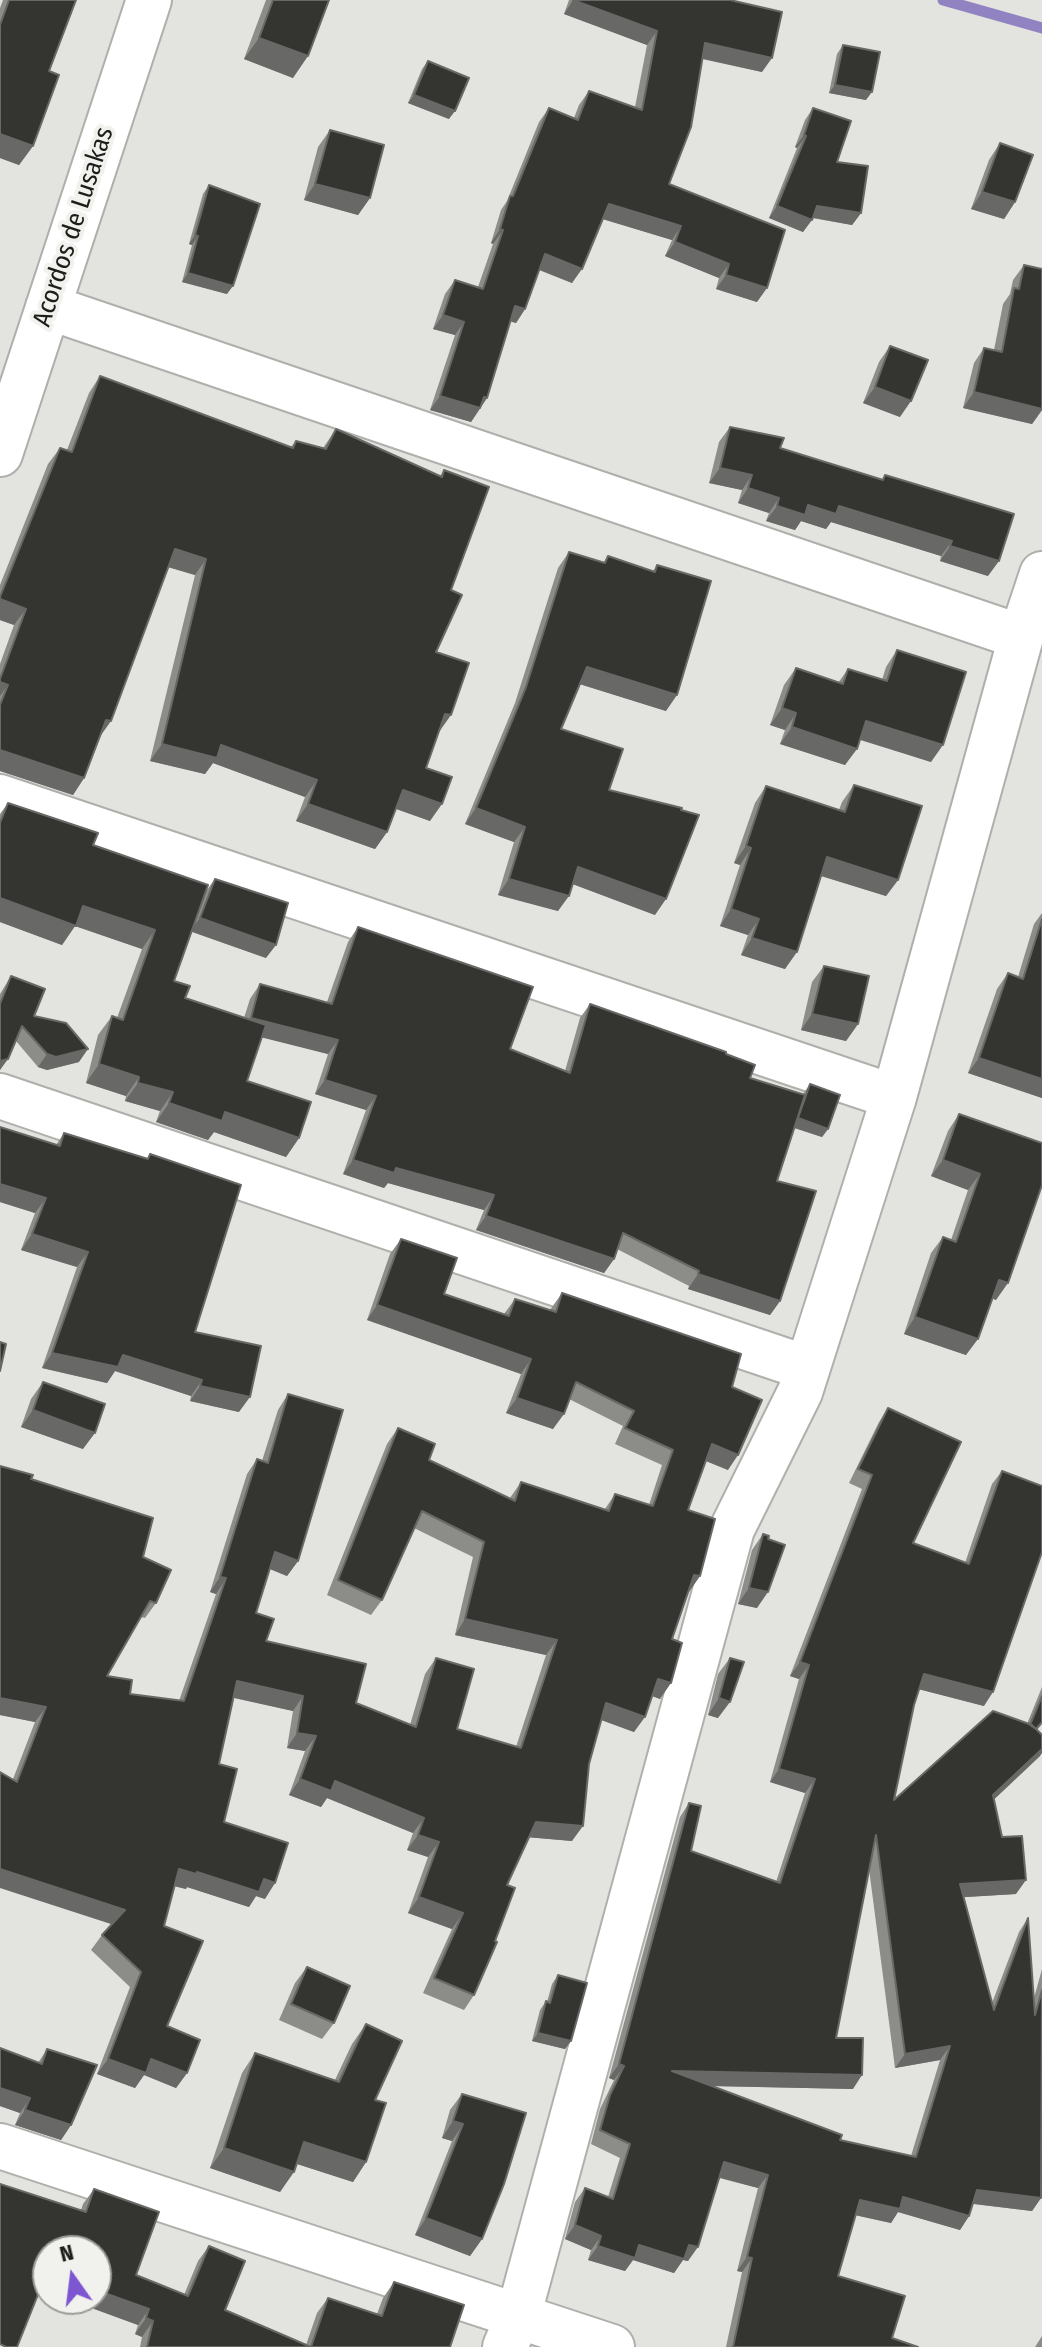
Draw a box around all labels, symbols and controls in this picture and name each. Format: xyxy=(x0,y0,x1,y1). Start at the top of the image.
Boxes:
street label: Acordos de Lusakas xyxy=(27,123,121,331)
north arrow xyxy=(32,2235,112,2315)
text: N xyxy=(57,2238,76,2268)

